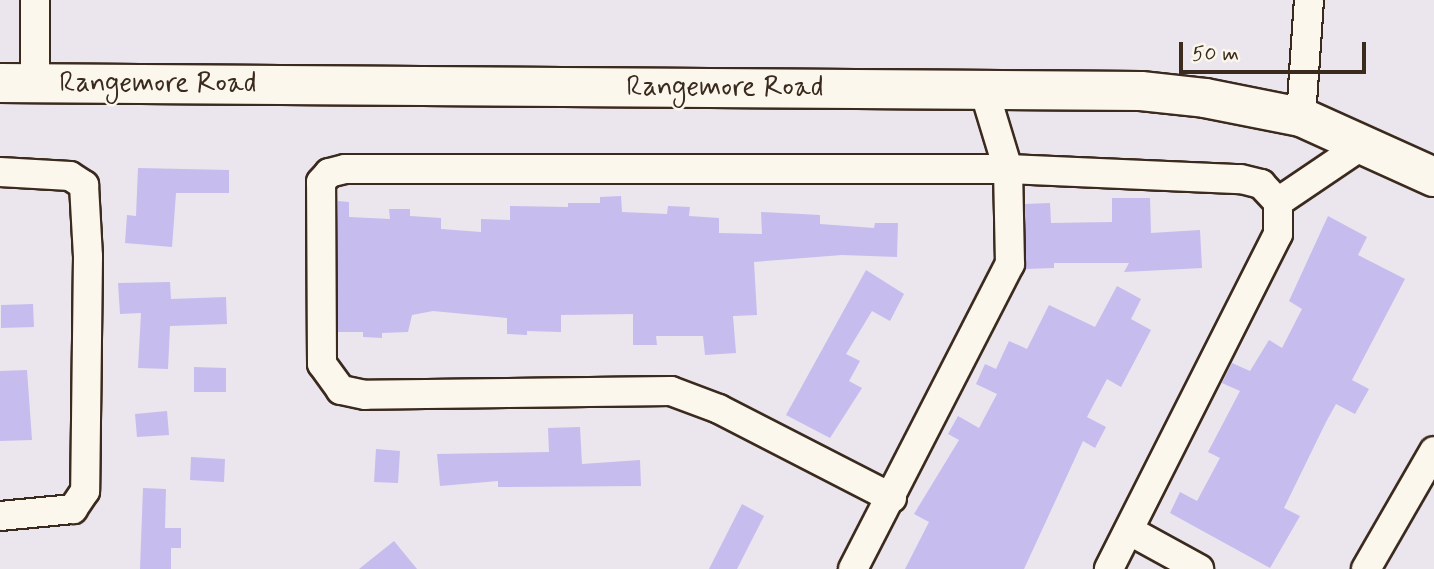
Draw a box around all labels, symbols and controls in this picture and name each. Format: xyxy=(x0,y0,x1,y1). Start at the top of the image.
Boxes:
scale bar xyxy=(1182,28,1369,72)
text: 50 m xyxy=(1192,40,1239,68)
street label: Rangemore Road xyxy=(61,67,255,101)
street label: Rangemore Road xyxy=(628,71,822,105)

